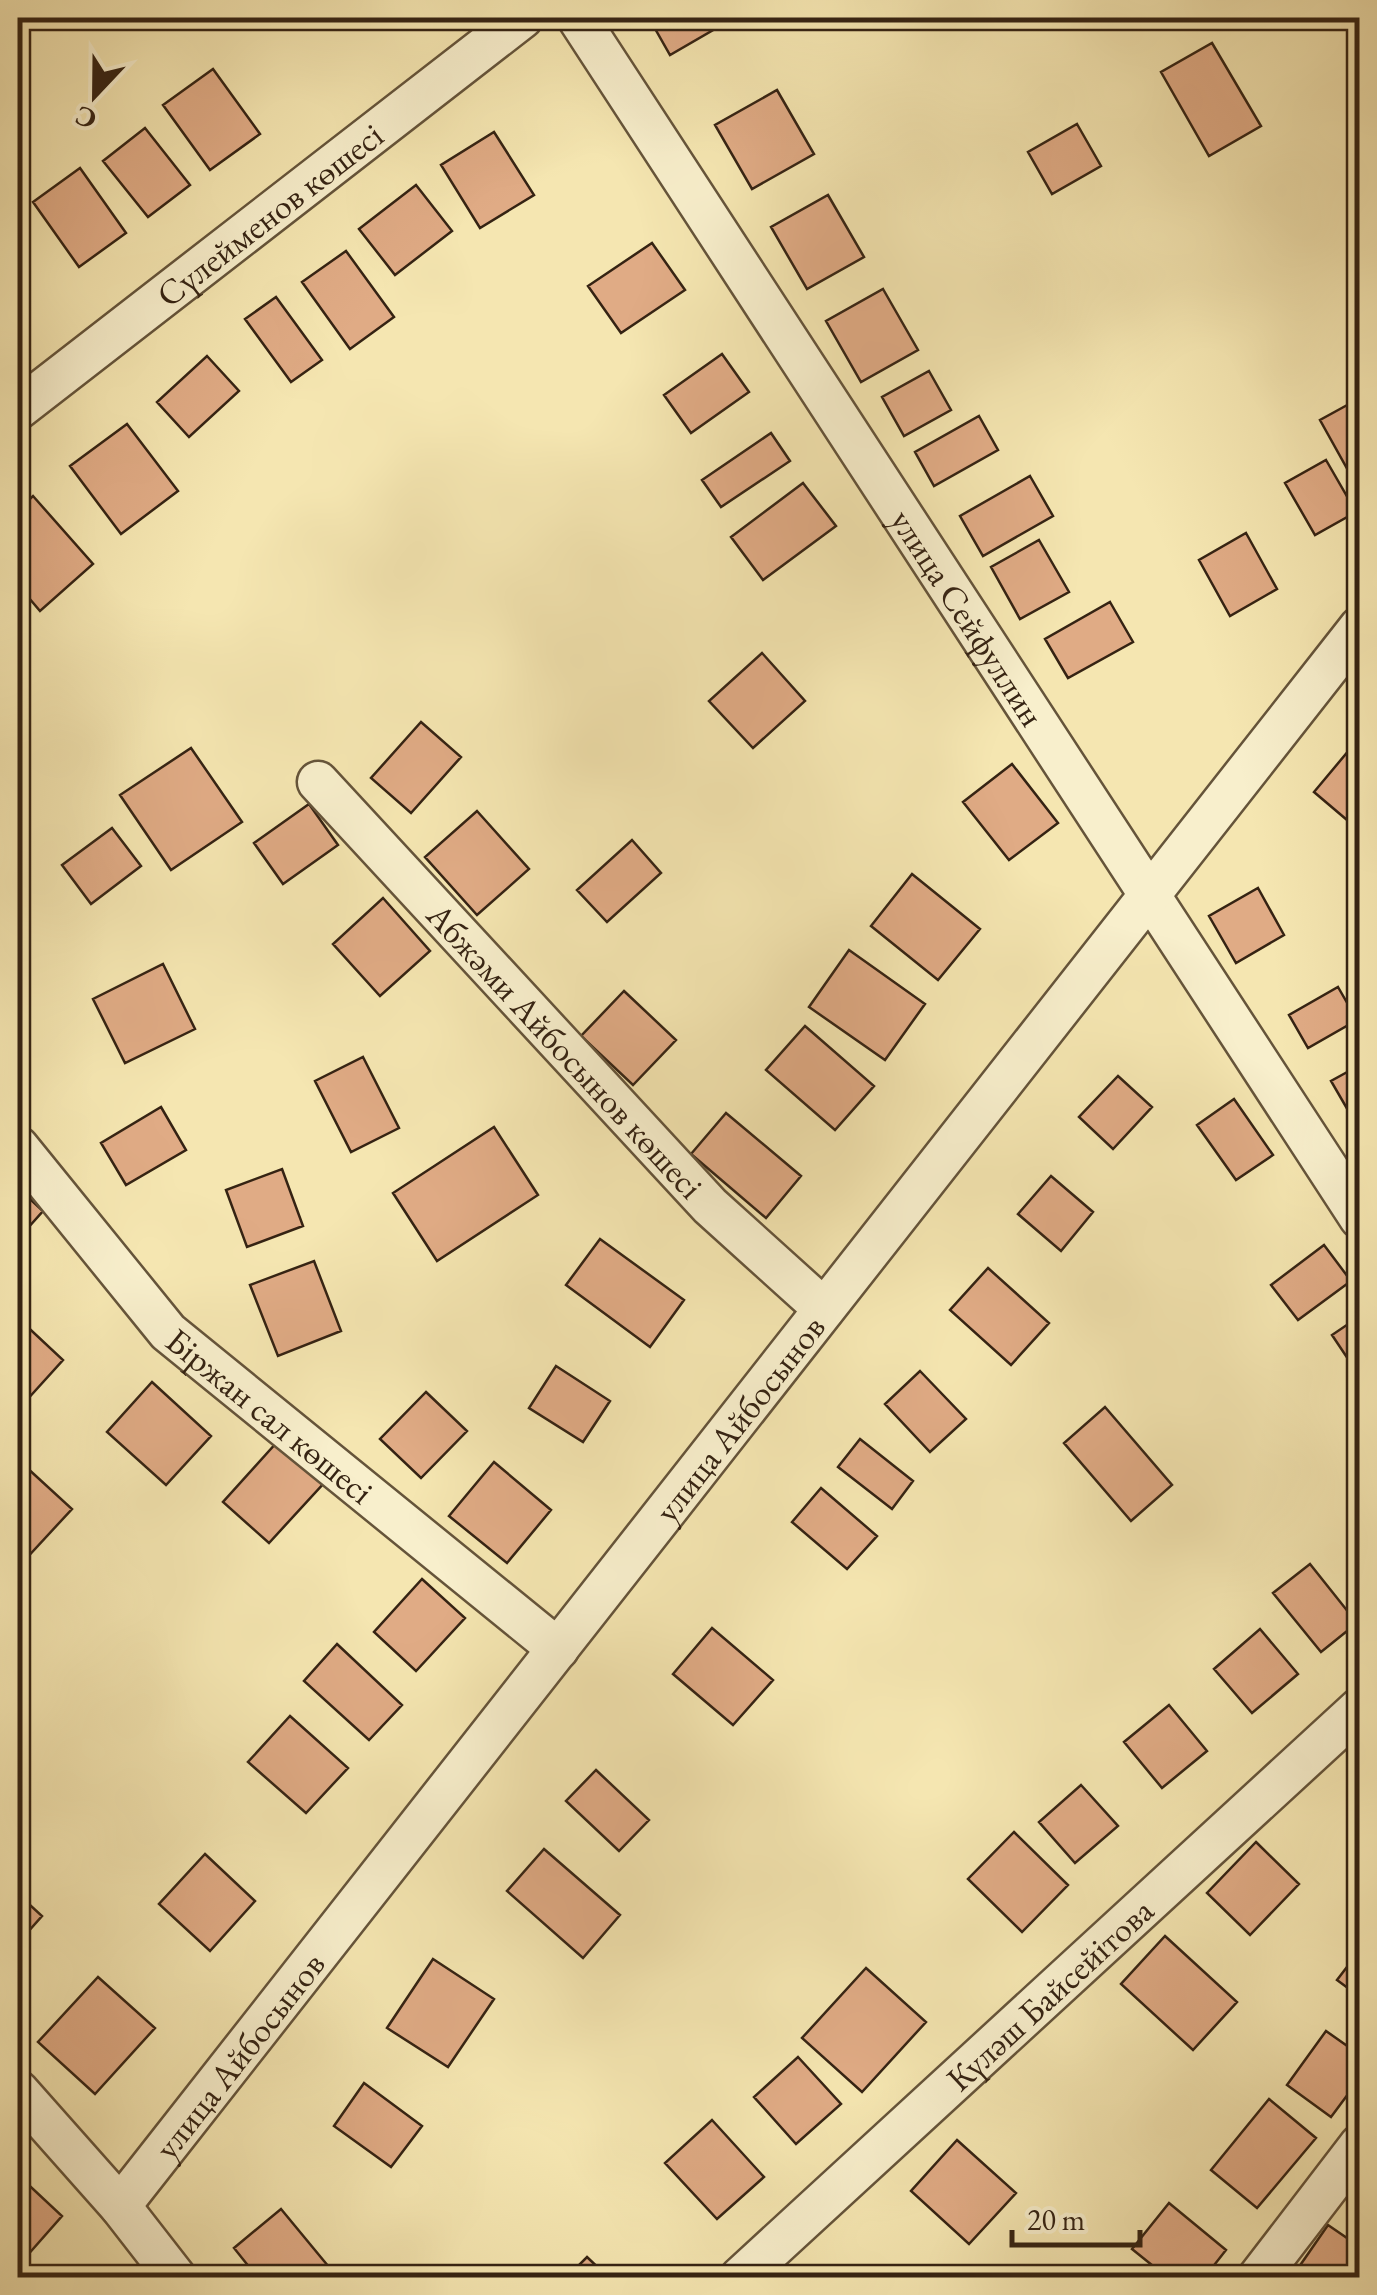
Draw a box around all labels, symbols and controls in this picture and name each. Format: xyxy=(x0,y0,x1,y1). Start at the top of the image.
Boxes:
north arrow xyxy=(45,45,145,145)
text: С xyxy=(70,98,102,139)
street label: Сүлейменов көшесі xyxy=(147,112,392,316)
street label: улица Сейфуллин xyxy=(880,500,1056,734)
street label: Абжәми Айбосынов көшесі xyxy=(417,892,714,1208)
street label: улица Айбосынов xyxy=(644,1305,834,1531)
street label: Біржан сал көшесі xyxy=(157,1317,383,1513)
street label: Күләш Байсейітова xyxy=(936,1887,1162,2100)
street label: улица Айбосынов xyxy=(143,1942,334,2168)
scale bar xyxy=(1012,2185,1140,2247)
text: 20 m xyxy=(1027,2200,1085,2239)

